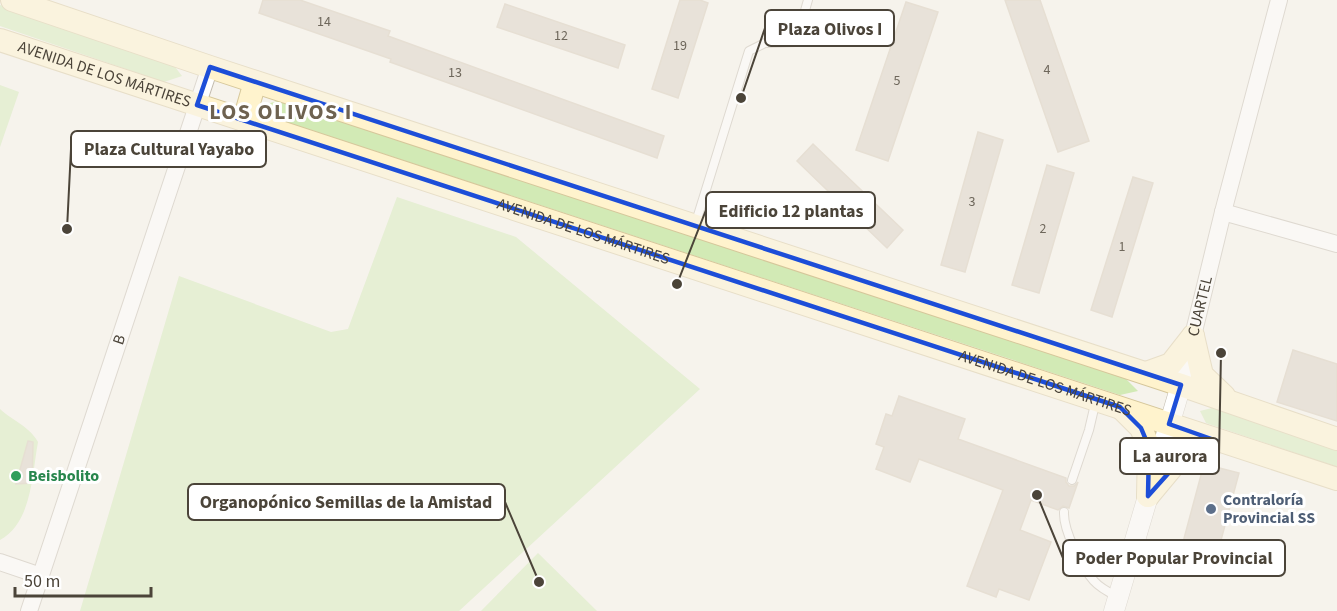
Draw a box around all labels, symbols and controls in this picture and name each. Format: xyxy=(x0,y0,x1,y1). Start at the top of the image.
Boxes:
callout: Plaza Olivos I xyxy=(765,10,894,46)
house number: 14 xyxy=(317,12,331,32)
text: Plaza Olivos I xyxy=(777,17,883,42)
house number: 12 xyxy=(554,26,568,46)
street label: AVENIDA DE LOS MÁRTIRES xyxy=(15,36,194,113)
house number: 19 xyxy=(673,36,687,56)
house number: 4 xyxy=(1044,60,1051,80)
house number: 13 xyxy=(448,63,462,83)
house number: 5 xyxy=(894,71,901,91)
district label: LOS OLIVOS I xyxy=(209,96,353,128)
callout: Plaza Cultural Yayabo xyxy=(71,131,266,167)
text: Plaza Cultural Yayabo xyxy=(84,137,254,162)
callout: Edificio 12 plantas xyxy=(706,192,875,228)
house number: 3 xyxy=(969,192,976,212)
street label: AVENIDA DE LOS MÁRTIRES xyxy=(494,193,673,270)
text: Edificio 12 plantas xyxy=(719,199,863,224)
house number: 2 xyxy=(1040,219,1047,239)
house number: 1 xyxy=(1119,237,1126,257)
street label: CUARTEL xyxy=(1182,274,1218,339)
street label: B xyxy=(107,332,131,348)
street label: AVENIDA DE LOS MÁRTIRES xyxy=(956,345,1134,422)
callout: La aurora xyxy=(1120,438,1219,474)
text: La aurora xyxy=(1132,444,1208,469)
place label: Beisbolito xyxy=(28,465,99,487)
marker: Beisbolito xyxy=(9,469,23,483)
callout: Organopónico Semillas de la Amistad xyxy=(188,484,505,520)
place label: Contraloría Provincial SS xyxy=(1223,489,1315,529)
text: Organopónico Semillas de la Amistad xyxy=(200,490,492,515)
marker: Contraloría Provincial SS xyxy=(1204,502,1218,516)
callout: Poder Popular Provincial xyxy=(1063,540,1285,576)
text: Poder Popular Provincial xyxy=(1075,546,1273,571)
scale bar xyxy=(15,560,152,598)
text: 50 m xyxy=(24,569,60,594)

